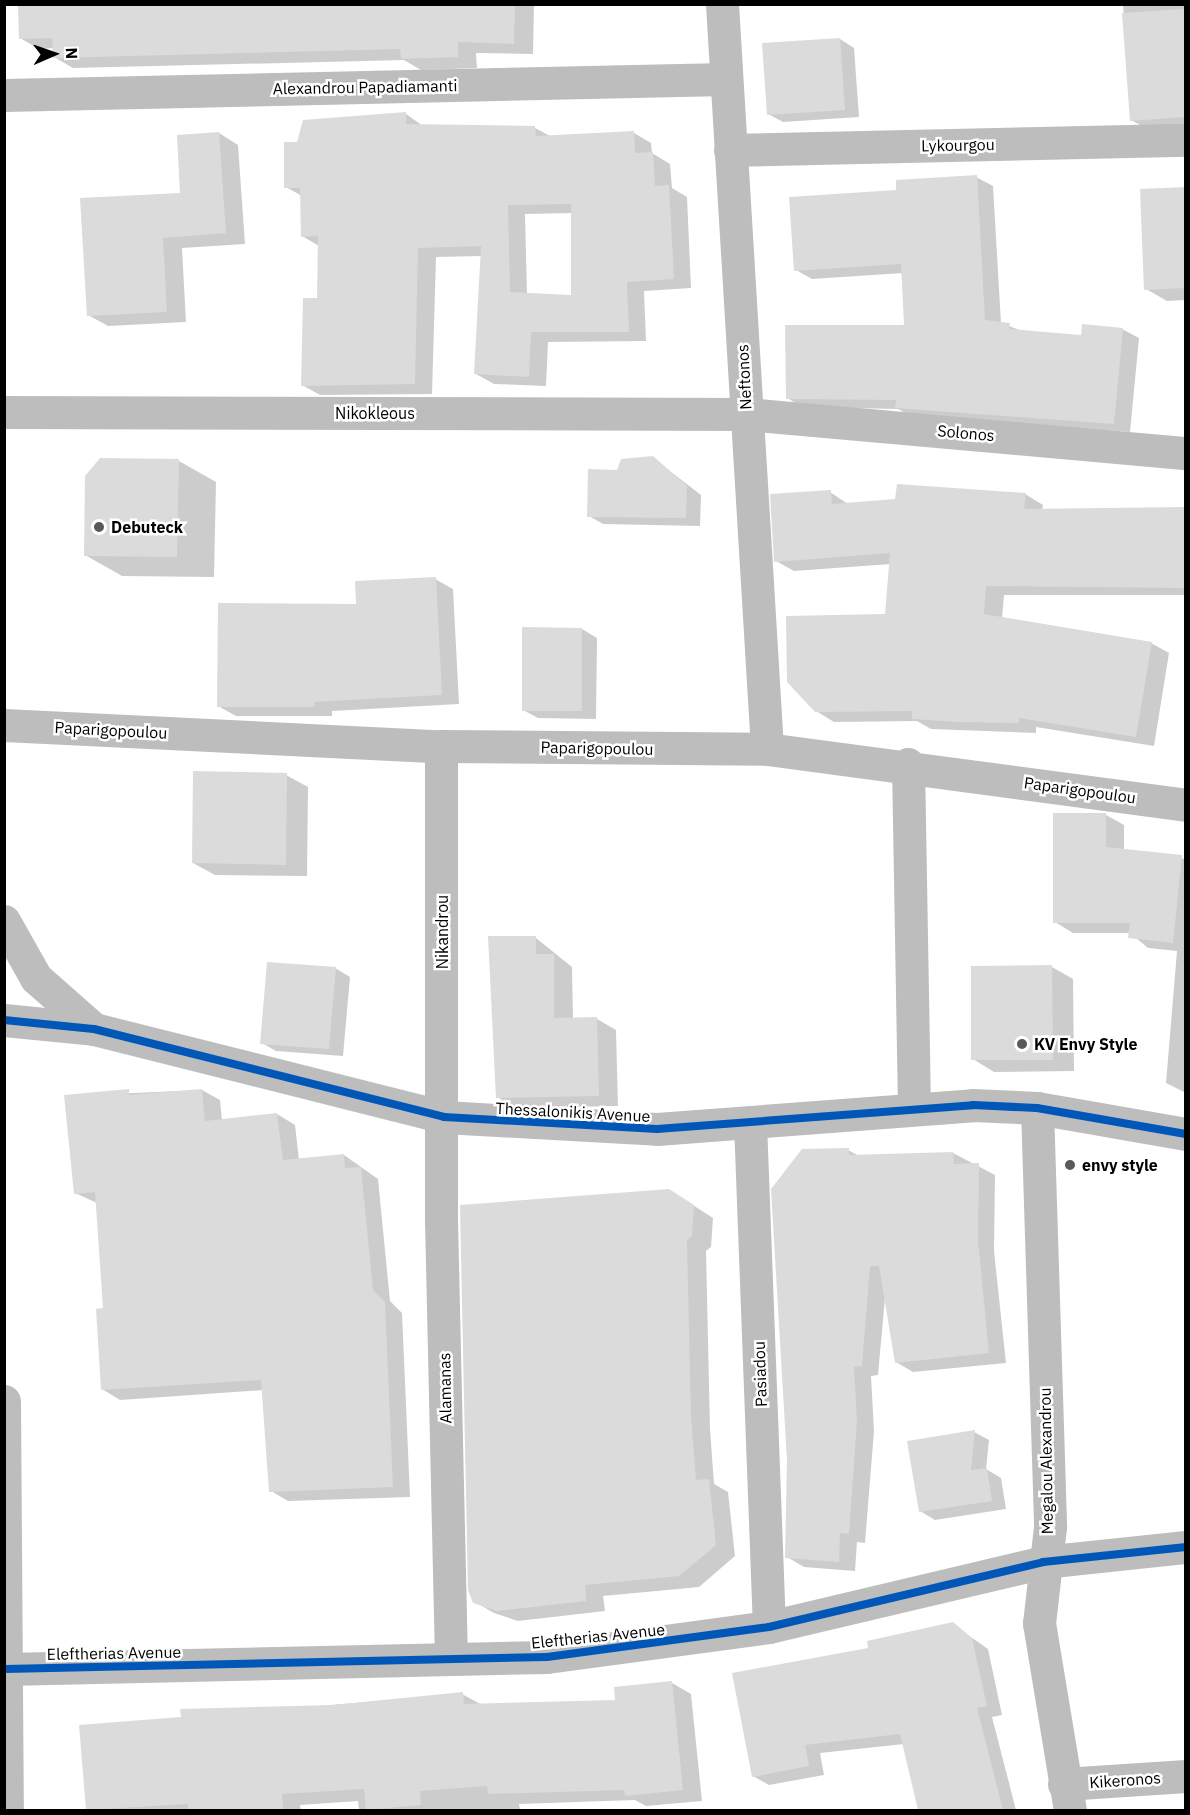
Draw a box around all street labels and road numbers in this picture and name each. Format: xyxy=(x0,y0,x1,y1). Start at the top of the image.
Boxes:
street label: Alexandrou Papadiamanti xyxy=(272,76,458,98)
street label: Lykourgou xyxy=(921,135,995,155)
street label: Neftonos xyxy=(733,344,755,410)
street label: Nikokleous xyxy=(335,403,415,423)
street label: Solonos xyxy=(937,421,995,445)
street label: Paparigopoulou xyxy=(54,717,168,743)
street label: Paparigopoulou xyxy=(540,737,654,759)
street label: Paparigopoulou xyxy=(1023,773,1137,807)
street label: Nikandrou xyxy=(432,895,452,969)
street label: Thessalonikis Avenue xyxy=(495,1098,651,1126)
street label: Pasiadou xyxy=(749,1341,771,1407)
street label: Alamanas xyxy=(435,1352,455,1424)
street label: Megalou Alexandrou xyxy=(1035,1387,1057,1535)
street label: Eleftherias Avenue xyxy=(530,1619,666,1653)
street label: Eleftherias Avenue xyxy=(47,1642,181,1664)
street label: Kikeronos xyxy=(1089,1768,1161,1792)

